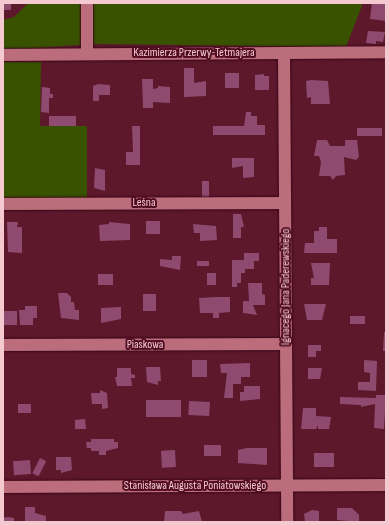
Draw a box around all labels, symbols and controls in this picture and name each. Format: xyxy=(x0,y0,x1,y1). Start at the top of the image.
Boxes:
street label: Kazimierza Przerwy-Tetmajera xyxy=(133,46,255,60)
street label: Leśna xyxy=(132,196,156,210)
street label: Ignacego Jana Paderewskiego xyxy=(279,229,293,345)
street label: Piaskowa xyxy=(127,338,163,352)
street label: Stanisława Augusta Poniatowskiego xyxy=(124,479,266,493)

